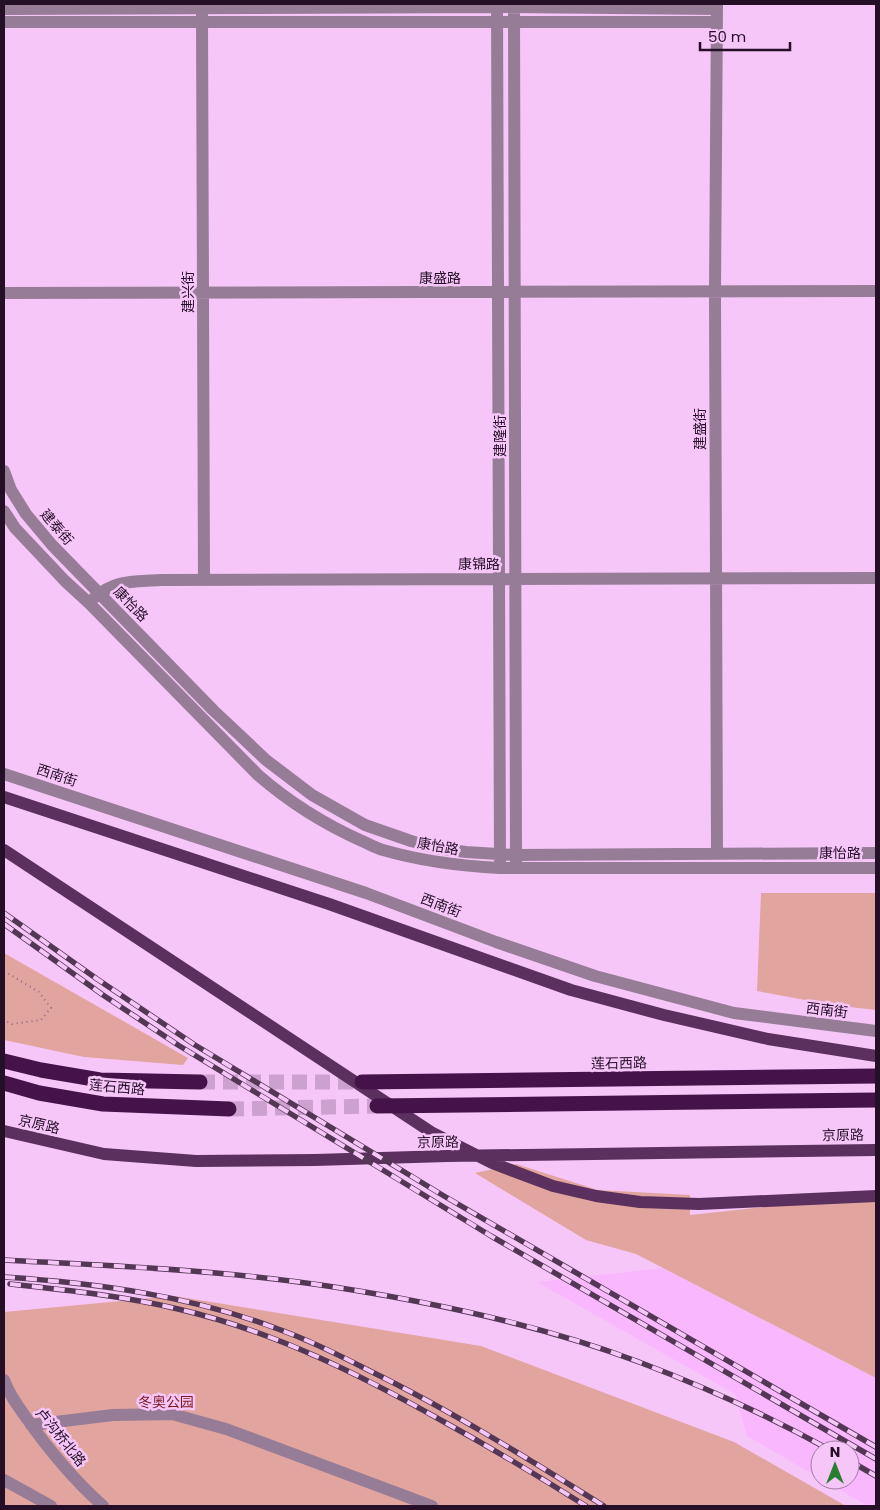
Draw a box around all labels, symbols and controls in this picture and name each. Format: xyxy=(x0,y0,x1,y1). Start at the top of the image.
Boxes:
scale bar xyxy=(700,20,790,52)
text: 50 m xyxy=(708,26,746,47)
street label: 康盛路 xyxy=(419,268,461,288)
street label: 建兴街 xyxy=(178,271,198,313)
street label: 建盛街 xyxy=(690,408,710,450)
street label: 建隆街 xyxy=(490,415,510,457)
street label: 建泰街 xyxy=(36,505,78,549)
street label: 康锦路 xyxy=(458,554,500,574)
street label: 康怡路 xyxy=(109,582,153,626)
street label: 西南街 xyxy=(34,759,80,791)
street label: 康怡路 xyxy=(416,833,460,859)
street label: 康怡路 xyxy=(819,843,861,863)
street label: 西南街 xyxy=(418,888,464,922)
street label: 西南街 xyxy=(805,998,849,1022)
street label: 莲石西路 xyxy=(591,1053,647,1073)
street label: 莲石西路 xyxy=(88,1075,146,1099)
street label: 京原路 xyxy=(16,1110,62,1138)
street label: 京原路 xyxy=(822,1125,864,1145)
street label: 京原路 xyxy=(417,1132,459,1152)
park label: 冬奥公园 xyxy=(138,1392,194,1412)
street label: 卢沟桥北路 xyxy=(31,1404,91,1470)
north arrow xyxy=(810,1440,860,1490)
text: N xyxy=(830,1442,840,1462)

